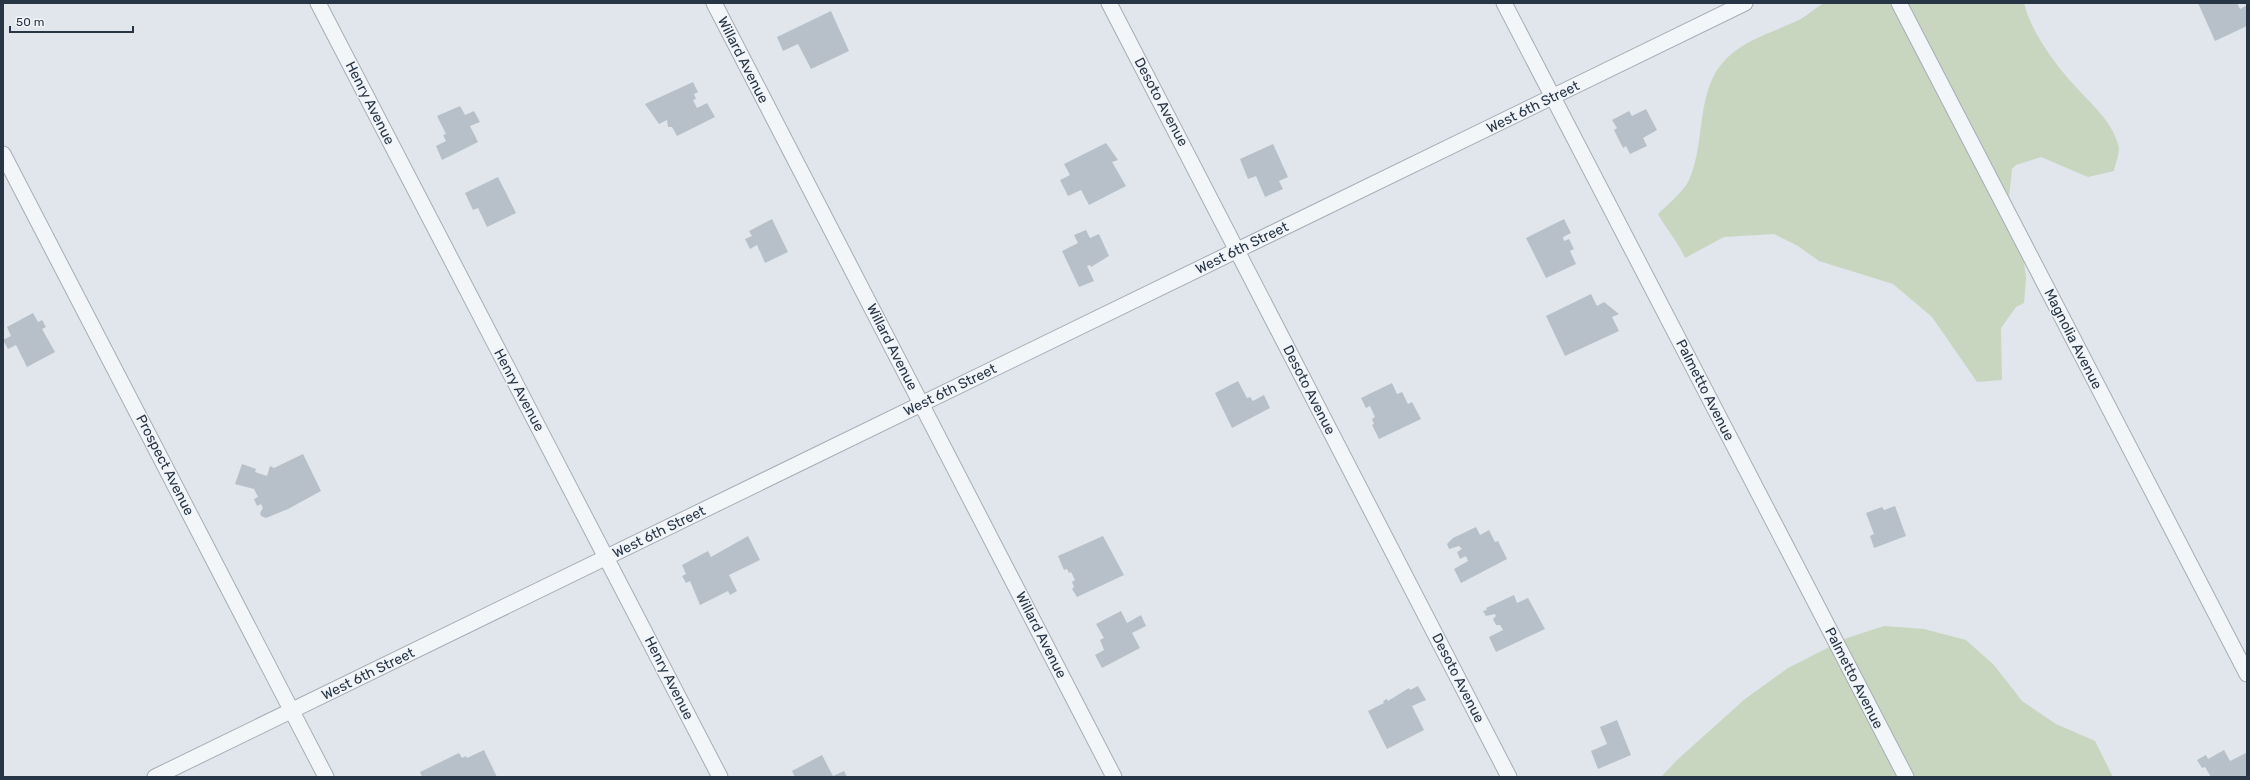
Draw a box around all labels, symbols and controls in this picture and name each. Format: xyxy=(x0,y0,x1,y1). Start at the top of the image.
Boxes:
scale bar xyxy=(10,8,133,34)
street label: Willard Avenue xyxy=(714,14,772,106)
text: 50 m xyxy=(16,15,44,29)
street label: Desoto Avenue xyxy=(1130,55,1192,149)
street label: Henry Avenue xyxy=(342,59,398,148)
street label: West 6th Street xyxy=(1484,77,1583,137)
street label: West 6th Street xyxy=(1193,218,1292,278)
street label: Magnolia Avenue xyxy=(2040,286,2106,392)
street label: Willard Avenue xyxy=(863,301,921,393)
street label: Palmetto Avenue xyxy=(1672,337,1738,444)
street label: Desoto Avenue xyxy=(1279,342,1339,438)
street label: Henry Avenue xyxy=(490,346,548,434)
street label: West 6th Street xyxy=(901,360,1000,420)
street label: Prospect Avenue xyxy=(132,412,198,518)
street label: West 6th Street xyxy=(610,502,709,562)
street label: Willard Avenue xyxy=(1012,589,1070,681)
street label: Palmetto Avenue xyxy=(1821,625,1887,732)
street label: Desoto Avenue xyxy=(1428,630,1488,726)
street label: Henry Avenue xyxy=(641,634,697,723)
street label: West 6th Street xyxy=(319,644,418,704)

